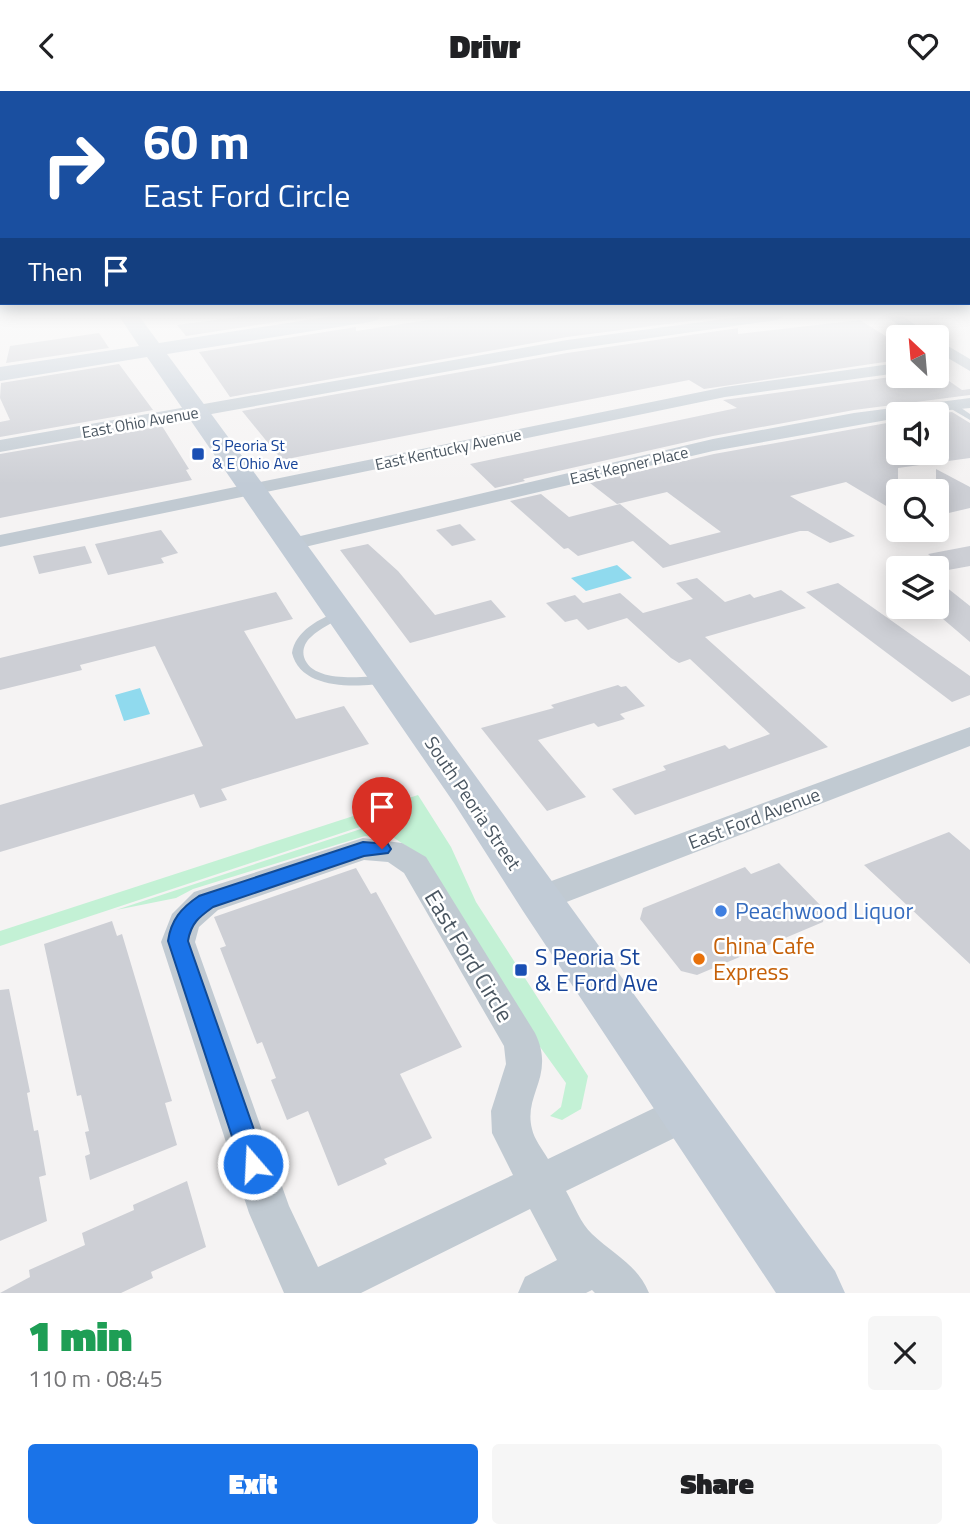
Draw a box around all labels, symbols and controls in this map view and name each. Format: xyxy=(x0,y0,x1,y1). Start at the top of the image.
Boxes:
text: Drivr xyxy=(450,22,520,70)
icon: back xyxy=(28,27,66,65)
icon: heart xyxy=(904,27,942,65)
text: 60 m xyxy=(143,103,250,178)
icon: right xyxy=(28,119,119,210)
text: East Ford Circle xyxy=(143,171,350,219)
text: Then xyxy=(28,252,83,291)
icon: arrive xyxy=(97,252,135,290)
north arrow xyxy=(886,325,948,389)
map controls xyxy=(886,325,949,619)
street label: East Ohio Avenue xyxy=(80,400,200,444)
button: sound xyxy=(886,402,949,465)
street label: East Kentucky Avenue xyxy=(373,422,523,476)
place label: S Peoria St & E Ohio Ave xyxy=(212,433,298,475)
street label: East Kepner Place xyxy=(567,440,691,490)
marker: S Peoria St & E Ohio Ave xyxy=(190,446,206,462)
button: search xyxy=(886,479,949,542)
button: layers xyxy=(886,556,949,619)
street label: South Peoria Street xyxy=(418,730,529,876)
pin xyxy=(352,777,412,849)
street label: East Ford Avenue xyxy=(684,779,824,856)
icon: arrive xyxy=(363,788,401,826)
street label: East Ford Circle xyxy=(416,883,523,1029)
place label: Peachwood Liquor xyxy=(735,893,913,928)
marker: Peachwood Liquor xyxy=(713,903,729,919)
place label: China Cafe Express xyxy=(713,928,815,989)
place label: S Peoria St & E Ford Ave xyxy=(535,939,658,1000)
marker: China Cafe Express xyxy=(691,951,707,967)
marker: S Peoria St & E Ford Ave xyxy=(513,962,529,978)
position arrow xyxy=(216,1127,290,1201)
text: 1 min xyxy=(28,1303,132,1367)
button: close xyxy=(868,1316,942,1390)
text: 110 m · 08:45 xyxy=(28,1361,163,1396)
button: Exit xyxy=(28,1444,478,1524)
button: Share xyxy=(492,1444,942,1524)

